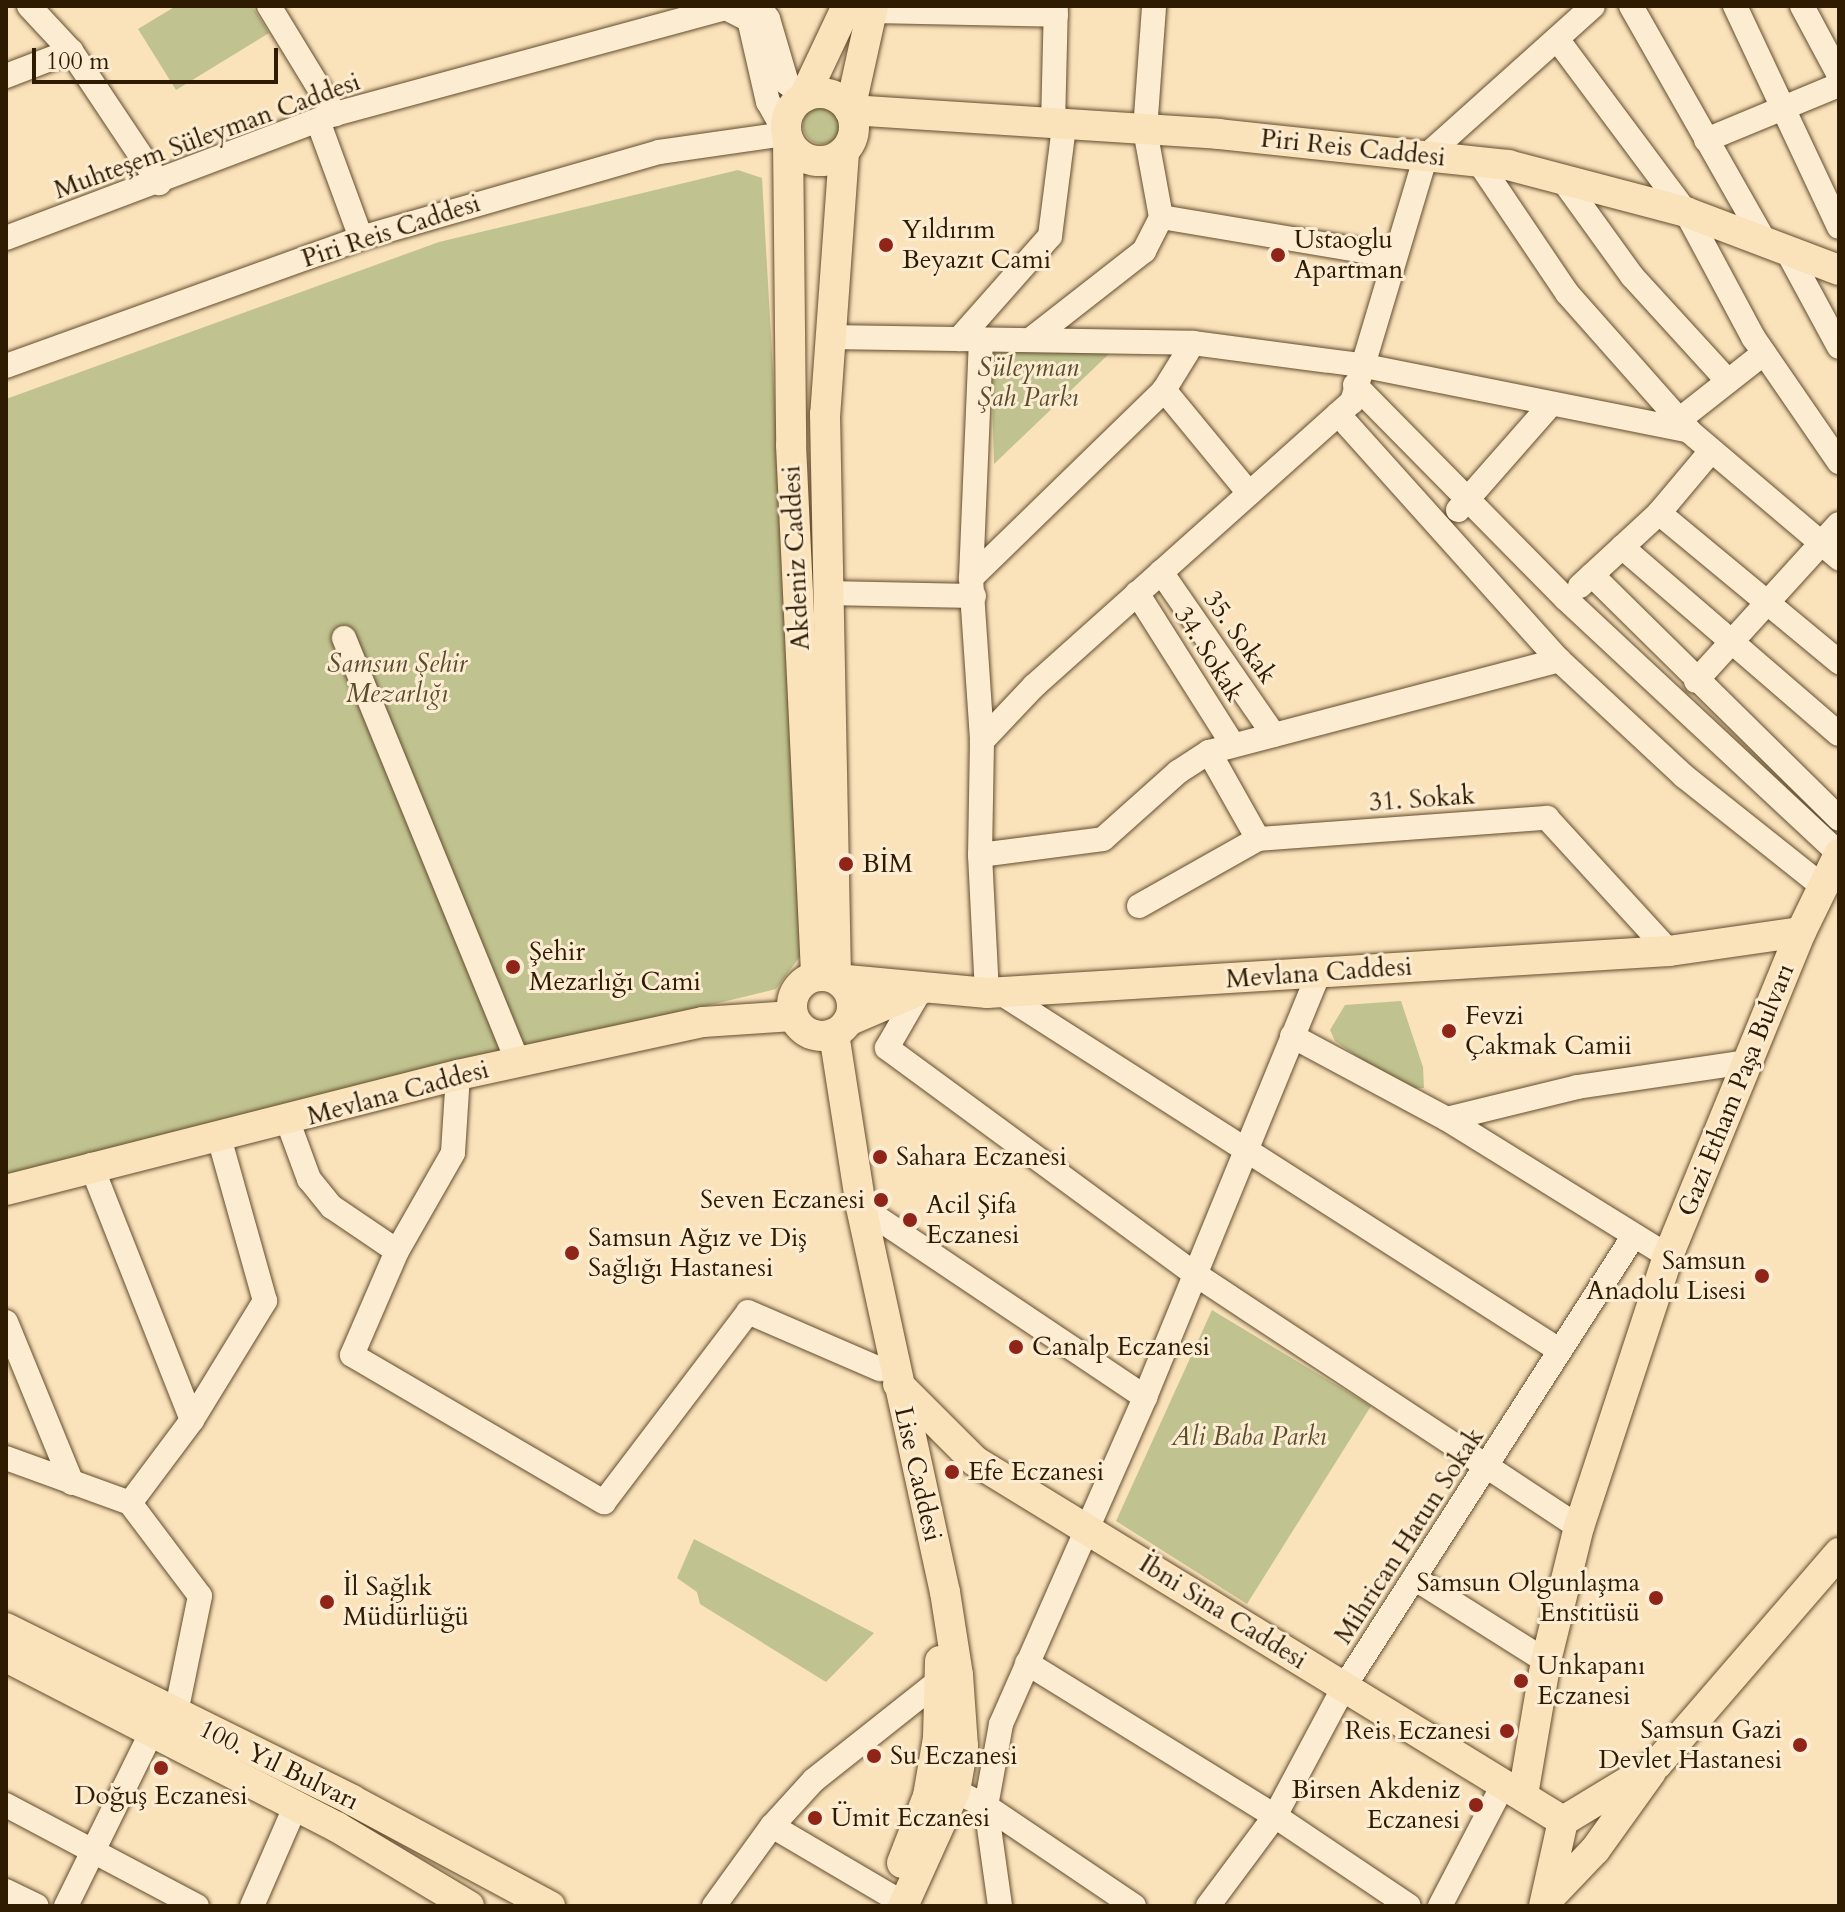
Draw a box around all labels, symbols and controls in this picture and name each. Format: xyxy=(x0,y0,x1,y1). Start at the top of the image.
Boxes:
scale bar xyxy=(36,32,282,82)
text: 100 m xyxy=(46,45,110,78)
street label: Muhteşem Süleyman Caddesi xyxy=(50,66,364,206)
street label: Piri Reis Caddesi xyxy=(1259,123,1447,173)
street label: Piri Reis Caddesi xyxy=(298,187,484,275)
place label: Yıldırım Beyazıt Cami xyxy=(902,214,1051,276)
place label: Ustaoglu Apartman xyxy=(1294,224,1403,286)
marker: Yıldırım Beyazıt Cami xyxy=(877,236,895,254)
marker: Ustaoglu Apartman xyxy=(1269,246,1287,264)
park label: Süleyman Şah Parkı xyxy=(977,352,1079,414)
street label: Akdeniz Caddesi xyxy=(776,465,816,651)
street label: 35. Sokak xyxy=(1197,584,1283,690)
street label: 34. Sokak xyxy=(1168,601,1250,707)
park label: Samsun Şehir Mezarlığı xyxy=(327,648,467,710)
street label: 31. Sokak xyxy=(1368,780,1476,818)
place label: BİM xyxy=(862,848,913,880)
marker: BİM xyxy=(837,855,855,873)
place label: Şehir Mezarlığı Cami xyxy=(529,936,701,998)
street label: Mevlana Caddesi xyxy=(1225,951,1413,995)
marker: Şehir Mezarlığı Cami xyxy=(504,958,522,976)
street label: Gazi Etham Paşa Bulvarı xyxy=(1671,959,1801,1221)
place label: Fevzi Çakmak Camii xyxy=(1465,1000,1632,1062)
marker: Fevzi Çakmak Camii xyxy=(1440,1022,1458,1040)
street label: Mevlana Caddesi xyxy=(304,1054,492,1132)
place label: Sahara Eczanesi xyxy=(896,1141,1067,1173)
marker: Sahara Eczanesi xyxy=(871,1148,889,1166)
place label: Seven Eczanesi xyxy=(700,1184,865,1216)
place label: Acil Şifa Eczanesi xyxy=(926,1189,1019,1250)
marker: Seven Eczanesi xyxy=(872,1191,890,1209)
marker: Acil Şifa Eczanesi xyxy=(901,1211,919,1229)
place label: Samsun Ağız ve Diş Sağlığı Hastanesi xyxy=(588,1222,807,1284)
marker: Samsun Ağız ve Diş Sağlığı Hastanesi xyxy=(563,1244,581,1262)
place label: Samsun Anadolu Lisesi xyxy=(1586,1245,1746,1306)
marker: Samsun Anadolu Lisesi xyxy=(1753,1267,1771,1285)
place label: Canalp Eczanesi xyxy=(1032,1331,1210,1363)
marker: Canalp Eczanesi xyxy=(1007,1338,1025,1356)
street label: Lise Caddesi xyxy=(887,1404,949,1544)
park label: Ali Baba Parkı xyxy=(1171,1421,1327,1453)
street label: Mihrican Hatun Sokak xyxy=(1328,1422,1490,1650)
place label: Efe Eczanesi xyxy=(968,1456,1104,1488)
marker: Efe Eczanesi xyxy=(943,1463,961,1481)
street label: İbni Sina Caddesi xyxy=(1133,1548,1313,1676)
place label: Samsun Olgunlaşma Enstitüsü xyxy=(1417,1567,1640,1628)
place label: İl Sağlık Müdürlüğü xyxy=(343,1571,469,1632)
marker: Samsun Olgunlaşma Enstitüsü xyxy=(1647,1589,1665,1607)
marker: İl Sağlık Müdürlüğü xyxy=(318,1593,336,1611)
place label: Unkapanı Eczanesi xyxy=(1537,1650,1645,1712)
marker: Unkapanı Eczanesi xyxy=(1512,1672,1530,1690)
street label: 100. Yıl Bulvarı xyxy=(194,1713,364,1817)
place label: Samsun Gazi Devlet Hastanesi xyxy=(1599,1714,1782,1776)
place label: Reis Eczanesi xyxy=(1345,1715,1491,1747)
marker: Reis Eczanesi xyxy=(1498,1722,1516,1740)
marker: Samsun Gazi Devlet Hastanesi xyxy=(1789,1734,1811,1756)
place label: Su Eczanesi xyxy=(890,1740,1018,1772)
marker: Su Eczanesi xyxy=(865,1747,883,1765)
marker: Doğuş Eczanesi xyxy=(152,1759,170,1777)
place label: Birsen Akdeniz Eczanesi xyxy=(1292,1774,1460,1836)
place label: Doğuş Eczanesi xyxy=(74,1780,248,1812)
marker: Birsen Akdeniz Eczanesi xyxy=(1467,1796,1485,1814)
place label: Ümit Eczanesi xyxy=(831,1802,990,1834)
marker: Ümit Eczanesi xyxy=(806,1809,824,1827)

